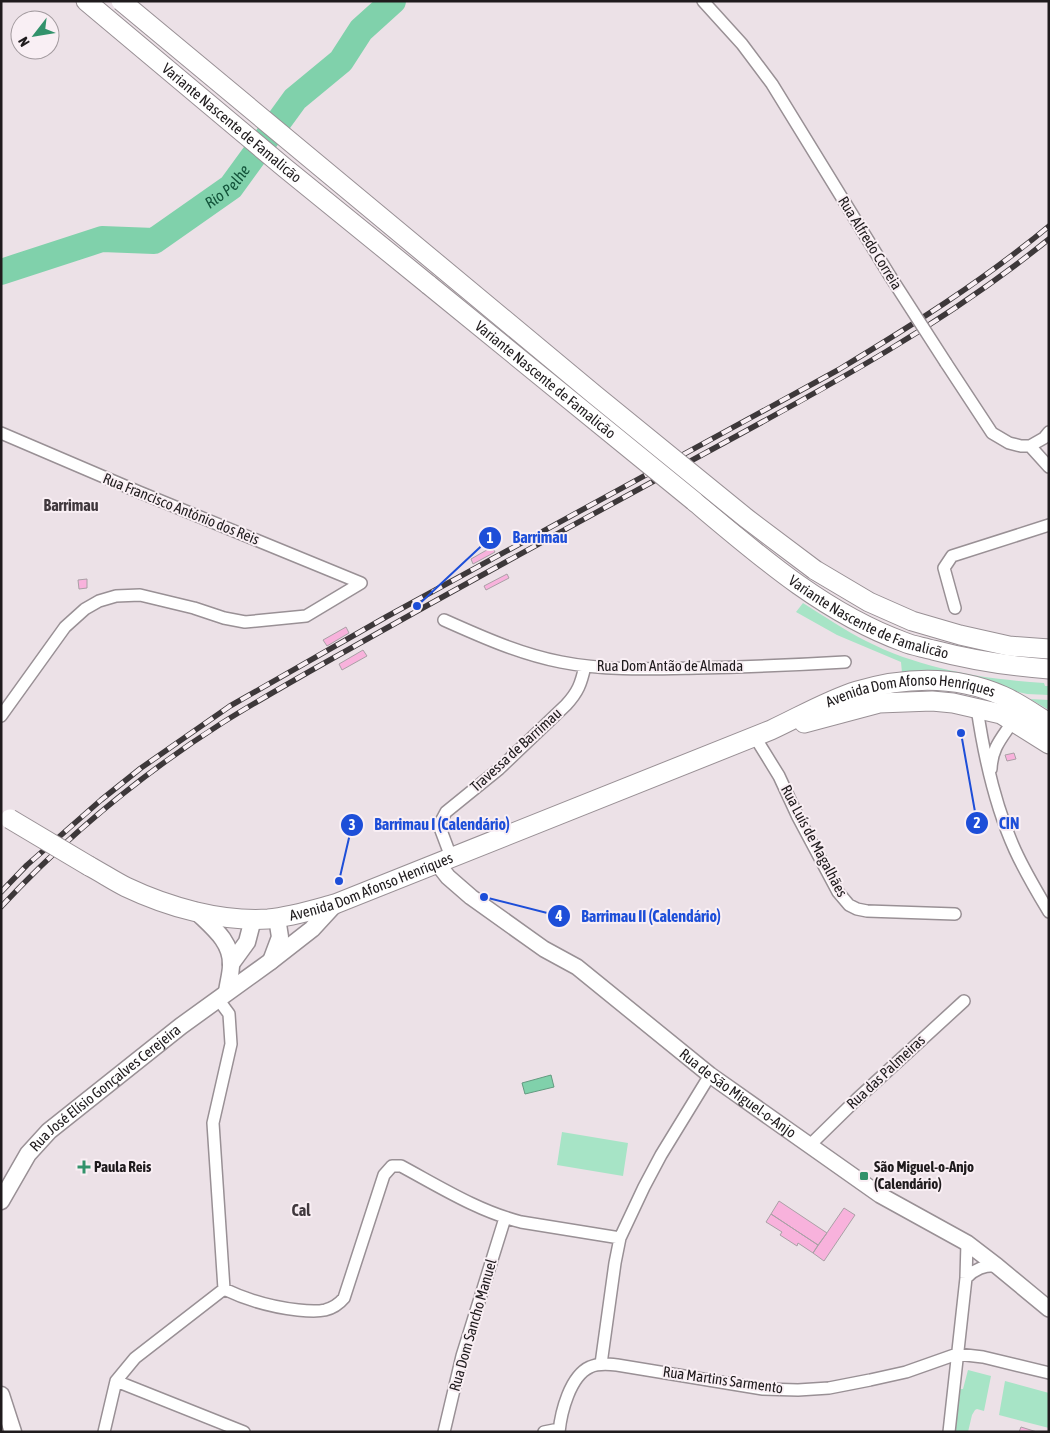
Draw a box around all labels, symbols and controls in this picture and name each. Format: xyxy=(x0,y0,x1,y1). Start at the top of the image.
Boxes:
north arrow xyxy=(10,10,60,60)
text: N xyxy=(15,34,33,49)
street label: Variante Nascente de Famalicão xyxy=(159,60,305,186)
water label: Rio Pelhe xyxy=(201,161,253,212)
street label: Rua Alfredo Correia xyxy=(835,193,906,292)
street label: Variante Nascente de Famalicão xyxy=(472,317,619,442)
street label: Rua Francisco António dos Reis xyxy=(101,469,262,548)
district label: Barrimau xyxy=(44,496,99,514)
callout: Barrimau xyxy=(478,522,577,553)
text: Barrimau xyxy=(513,528,568,546)
text: 1 xyxy=(486,529,494,546)
street label: Variante Nascente de Famalicão xyxy=(785,572,950,662)
street label: Rua Dom Antão de Almada xyxy=(597,657,743,674)
street label: Avenida Dom Afonso Henriques xyxy=(823,671,998,710)
street label: Travessa de Barrimau xyxy=(467,704,565,795)
street label: Rua Luís de Magalhães xyxy=(778,782,851,900)
callout: CIN xyxy=(964,808,1030,839)
callout: Barrimau I (Calendário) xyxy=(339,809,520,840)
text: 2 xyxy=(973,814,981,831)
text: CIN xyxy=(999,814,1019,832)
text: Barrimau I (Calendário) xyxy=(374,815,510,833)
text: 3 xyxy=(348,816,356,833)
street label: Avenida Dom Afonso Henriques xyxy=(288,849,455,924)
callout: Barrimau II (Calendário) xyxy=(546,900,731,931)
text: 4 xyxy=(554,907,563,924)
text: Barrimau II (Calendário) xyxy=(581,907,721,925)
street label: Rua José Elísio Gonçalves Cerejeira xyxy=(26,1021,184,1154)
street label: Rua das Palmeiras xyxy=(843,1031,928,1112)
street label: Rua de São Miguel-o-Anjo xyxy=(676,1045,799,1141)
place label: Paula Reis xyxy=(94,1158,152,1175)
place label: São Miguel-o-Anjo (Calendário) xyxy=(874,1158,974,1192)
marker: Paula Reis xyxy=(78,1161,90,1173)
marker: São Miguel-o-Anjo (Calendário) xyxy=(858,1170,870,1182)
district label: Cal xyxy=(292,1201,311,1219)
street label: Rua Dom Sancho Manuel xyxy=(445,1257,500,1393)
street label: Rua Martins Sarmento xyxy=(662,1363,784,1396)

